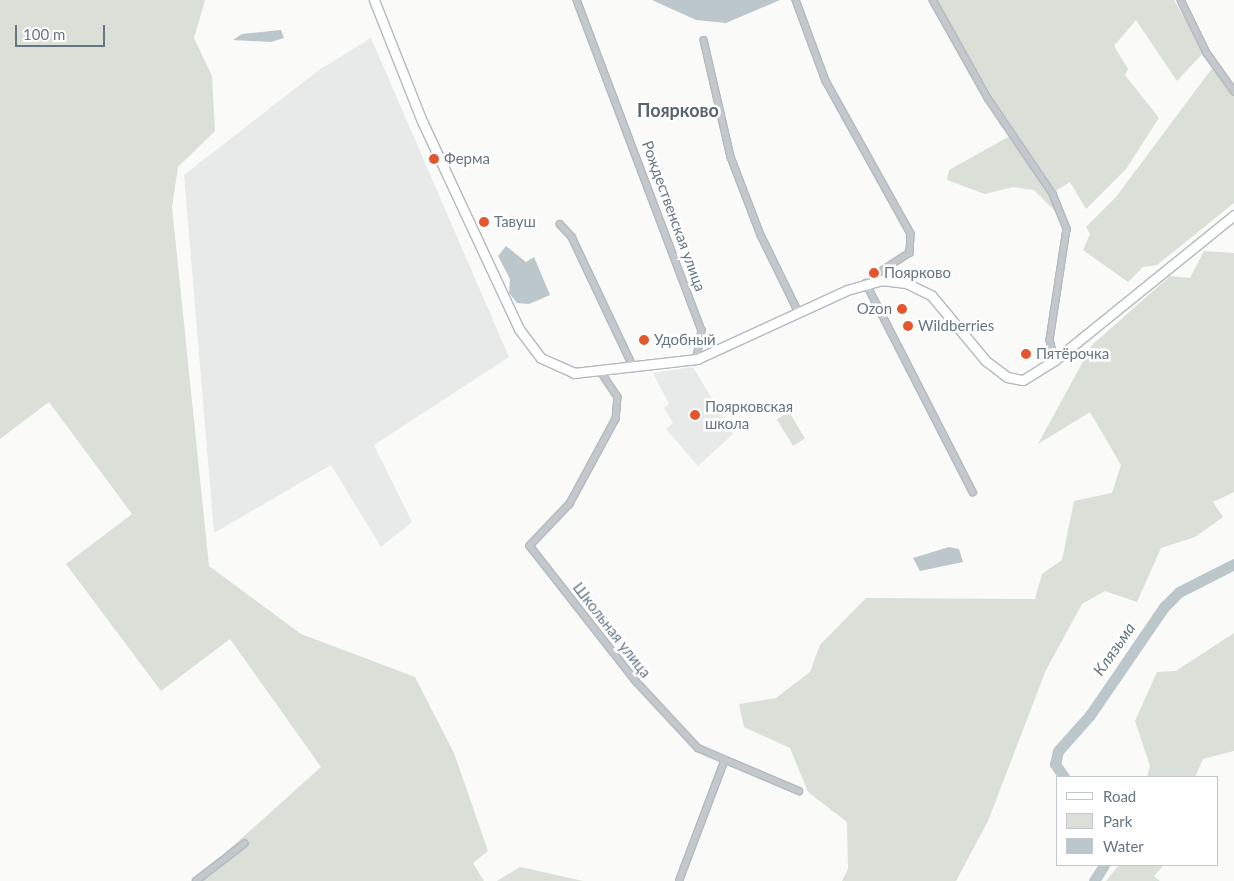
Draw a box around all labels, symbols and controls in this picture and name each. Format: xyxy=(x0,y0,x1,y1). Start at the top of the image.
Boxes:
scale bar xyxy=(18,15,108,47)
text: 100 m xyxy=(23,25,65,43)
district label: Поярково xyxy=(637,99,719,121)
street label: Рождественская улица xyxy=(638,138,710,294)
place label: Ферма xyxy=(444,150,490,168)
marker: Ферма xyxy=(428,153,440,165)
place label: Тавуш xyxy=(494,213,536,231)
marker: Тавуш xyxy=(478,216,490,228)
place label: Поярково xyxy=(884,264,951,282)
marker: Поярково xyxy=(868,267,880,279)
place label: Ozon xyxy=(857,300,892,318)
marker: Ozon xyxy=(896,303,908,315)
place label: Wildberries xyxy=(918,317,994,335)
marker: Wildberries xyxy=(902,320,914,332)
place label: Удобный xyxy=(654,331,716,349)
marker: Удобный xyxy=(638,334,650,346)
place label: Пятёрочка xyxy=(1036,345,1109,363)
marker: Пятёрочка xyxy=(1020,348,1032,360)
place label: Поярковская школа xyxy=(705,397,793,432)
marker: Поярковская школа xyxy=(689,409,701,421)
street label: Школьная улица xyxy=(569,579,655,681)
water label: Клязьма xyxy=(1089,619,1139,679)
legend xyxy=(1056,776,1219,866)
text: Road xyxy=(1103,787,1136,805)
text: Park xyxy=(1103,812,1132,830)
text: Water xyxy=(1103,837,1144,855)

